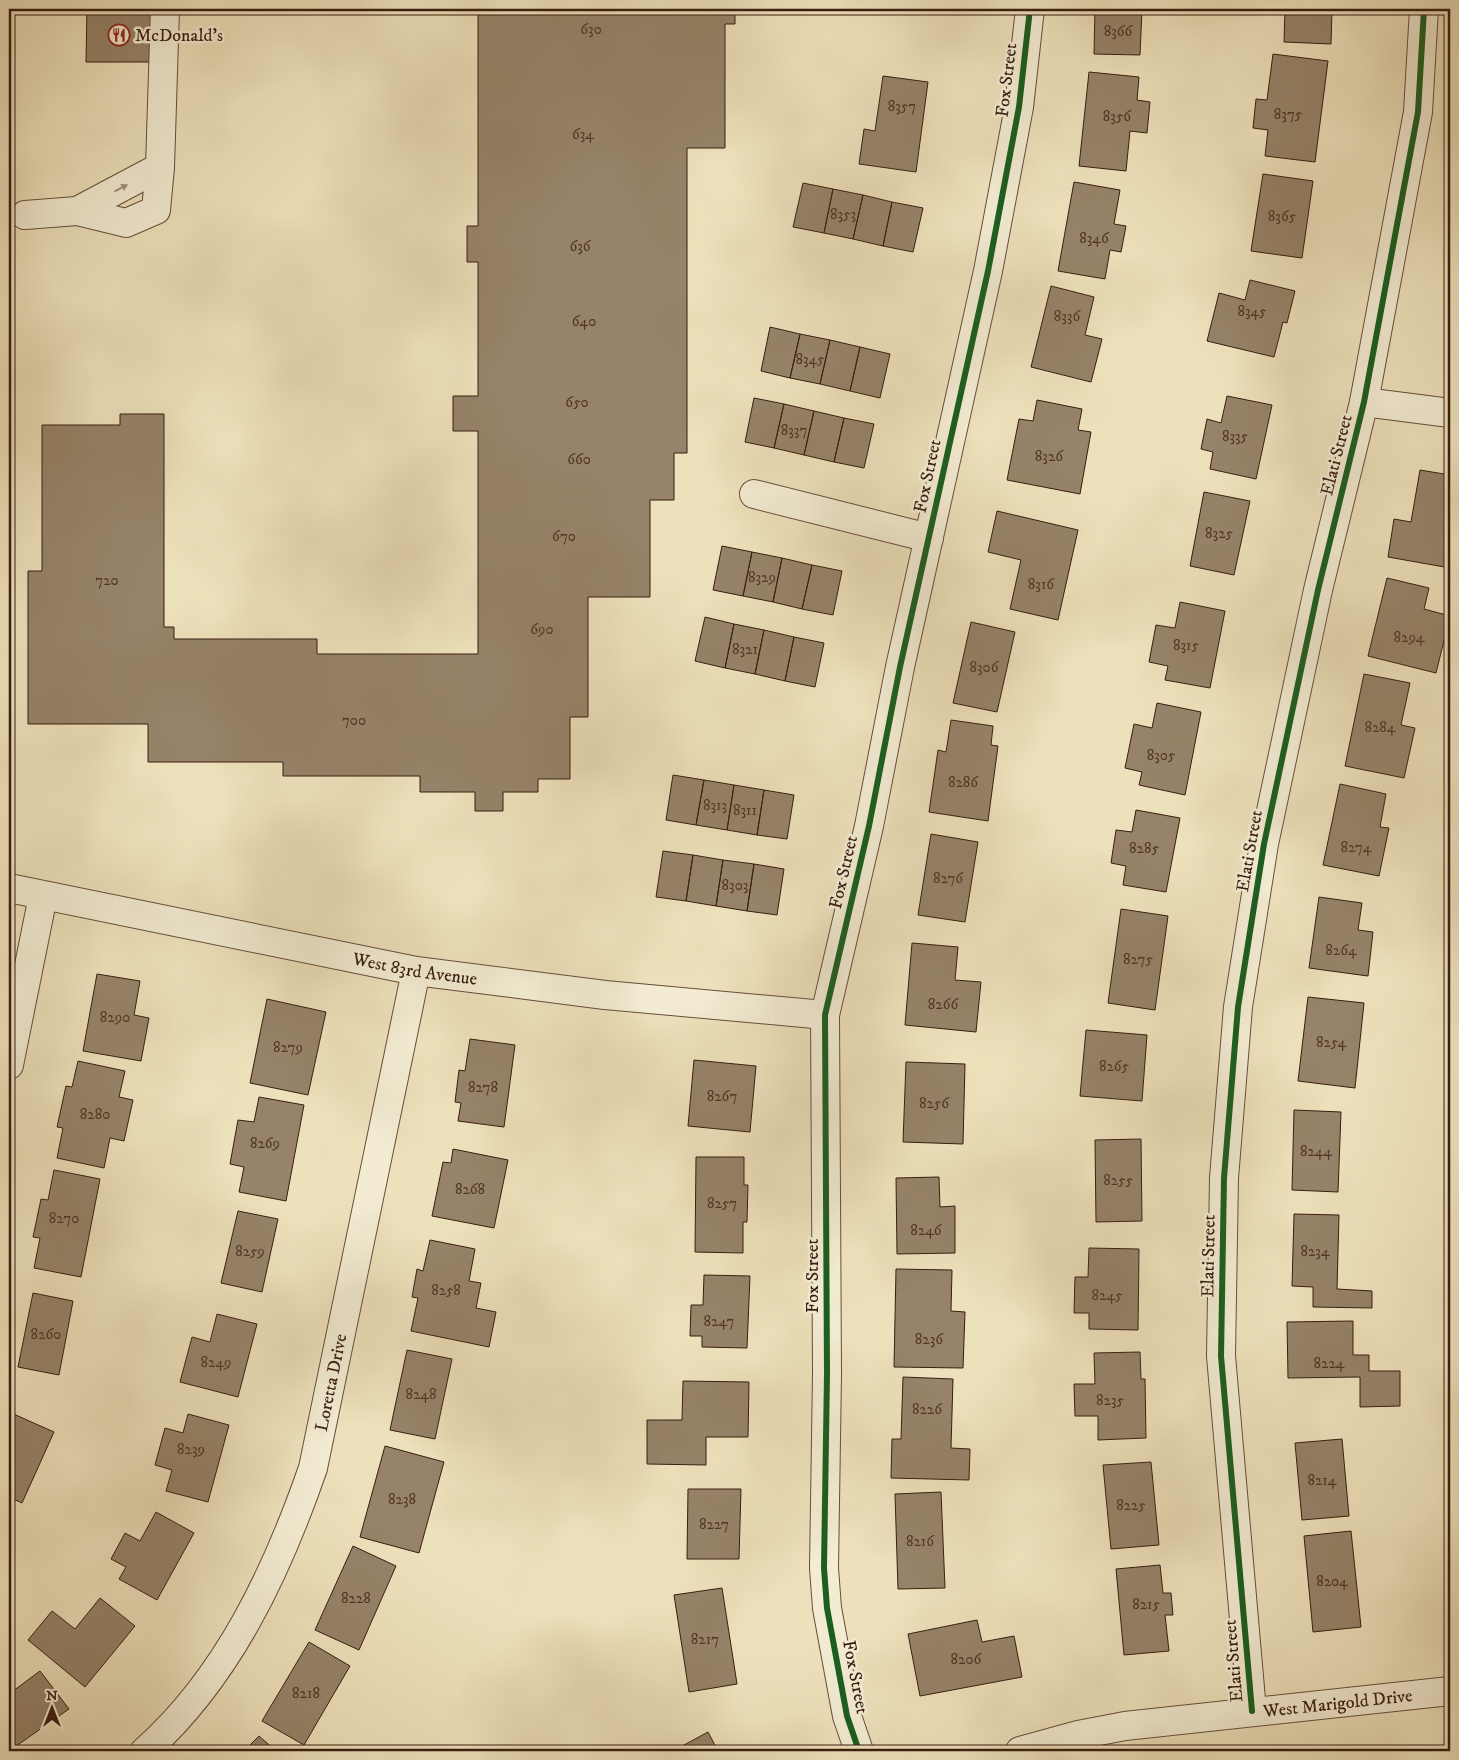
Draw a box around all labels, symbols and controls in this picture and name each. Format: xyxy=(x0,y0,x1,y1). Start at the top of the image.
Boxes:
house number: 630 xyxy=(580,20,602,39)
house number: 8366 xyxy=(1104,22,1134,41)
restaurant icon: McDonald's xyxy=(107,23,131,47)
place label: McDonald's xyxy=(135,25,223,47)
street label: Fox Street xyxy=(992,42,1022,118)
house number: 8357 xyxy=(888,97,916,116)
house number: 8375 xyxy=(1274,105,1303,124)
house number: 8356 xyxy=(1103,107,1132,126)
house number: 634 xyxy=(572,125,594,144)
one-way arrow xyxy=(113,184,128,192)
house number: 8353 xyxy=(830,205,856,224)
house number: 8365 xyxy=(1268,207,1297,226)
house number: 8346 xyxy=(1079,229,1110,248)
house number: 636 xyxy=(569,237,592,256)
house number: 8345 xyxy=(1237,302,1267,321)
house number: 8336 xyxy=(1054,307,1081,326)
house number: 640 xyxy=(572,312,596,331)
house number: 8345 xyxy=(795,350,825,369)
house number: 650 xyxy=(565,393,589,412)
street label: Elati Street xyxy=(1316,412,1358,498)
house number: 8337 xyxy=(781,421,807,440)
house number: 8335 xyxy=(1222,427,1249,446)
street label: Fox Street xyxy=(909,437,947,515)
house number: 8326 xyxy=(1035,447,1064,466)
house number: 660 xyxy=(567,450,591,469)
house number: 8325 xyxy=(1205,524,1233,543)
house number: 670 xyxy=(552,527,576,546)
house number: 8329 xyxy=(748,568,776,587)
house number: 720 xyxy=(95,571,119,590)
house number: 8316 xyxy=(1028,575,1055,594)
house number: 690 xyxy=(530,620,554,639)
house number: 8294 xyxy=(1394,628,1425,647)
house number: 8315 xyxy=(1173,636,1200,655)
house number: 8321 xyxy=(732,640,758,659)
house number: 8306 xyxy=(970,658,1000,677)
house number: 700 xyxy=(342,711,366,730)
house number: 8284 xyxy=(1364,718,1396,737)
house number: 8305 xyxy=(1147,746,1176,765)
house number: 8286 xyxy=(948,773,979,792)
house number: 8313 xyxy=(703,796,727,815)
house number: 8311 xyxy=(733,801,757,820)
street label: Elati Street xyxy=(1232,808,1268,894)
street label: Fox Street xyxy=(825,833,863,911)
house number: 8274 xyxy=(1341,838,1372,857)
house number: 8285 xyxy=(1129,839,1159,858)
house number: 8276 xyxy=(933,869,964,888)
house number: 8303 xyxy=(722,876,748,895)
house number: 8264 xyxy=(1325,941,1357,960)
street label: West 83rd Avenue xyxy=(350,948,478,991)
house number: 8275 xyxy=(1123,950,1153,969)
house number: 8266 xyxy=(928,995,959,1014)
house number: 8290 xyxy=(100,1008,130,1027)
house number: 8254 xyxy=(1316,1033,1346,1052)
house number: 8279 xyxy=(273,1038,303,1057)
house number: 8265 xyxy=(1099,1057,1130,1076)
house number: 8278 xyxy=(468,1078,498,1097)
house number: 8267 xyxy=(707,1087,737,1106)
house number: 8256 xyxy=(919,1094,950,1113)
house number: 8280 xyxy=(80,1105,110,1124)
house number: 8269 xyxy=(250,1134,280,1153)
house number: 8244 xyxy=(1300,1142,1332,1161)
house number: 8255 xyxy=(1103,1171,1133,1190)
house number: 8268 xyxy=(455,1180,485,1199)
house number: 8257 xyxy=(707,1194,737,1213)
house number: 8270 xyxy=(49,1209,79,1228)
street label: Elati Street xyxy=(1197,1214,1221,1298)
house number: 8246 xyxy=(910,1221,943,1240)
street label: Fox Street xyxy=(802,1239,824,1313)
house number: 8259 xyxy=(235,1242,265,1261)
house number: 8234 xyxy=(1300,1242,1330,1261)
house number: 8258 xyxy=(431,1281,461,1300)
house number: 8245 xyxy=(1092,1286,1123,1305)
house number: 8247 xyxy=(704,1312,735,1331)
house number: 8260 xyxy=(31,1325,61,1344)
house number: 8236 xyxy=(915,1330,944,1349)
street label: Loretta Drive xyxy=(311,1332,353,1433)
house number: 8249 xyxy=(201,1353,232,1372)
house number: 8224 xyxy=(1314,1354,1345,1373)
house number: 8248 xyxy=(405,1385,437,1404)
house number: 8235 xyxy=(1096,1391,1125,1410)
house number: 8226 xyxy=(912,1400,943,1419)
house number: 8239 xyxy=(177,1440,205,1459)
house number: 8214 xyxy=(1307,1471,1337,1490)
house number: 8238 xyxy=(388,1490,416,1509)
house number: 8225 xyxy=(1116,1496,1146,1515)
house number: 8227 xyxy=(699,1515,729,1534)
house number: 8216 xyxy=(906,1532,935,1551)
house number: 8204 xyxy=(1316,1572,1348,1591)
house number: 8228 xyxy=(341,1589,371,1608)
house number: 8215 xyxy=(1132,1595,1160,1614)
street label: Elati Street xyxy=(1219,1619,1249,1703)
house number: 8217 xyxy=(691,1630,719,1649)
street label: Fox Street xyxy=(837,1639,873,1716)
house number: 8206 xyxy=(951,1650,983,1669)
north arrow xyxy=(28,1682,78,1732)
house number: 8218 xyxy=(292,1684,320,1703)
street label: West Marigold Drive xyxy=(1261,1685,1414,1723)
text: N xyxy=(46,1687,58,1705)

